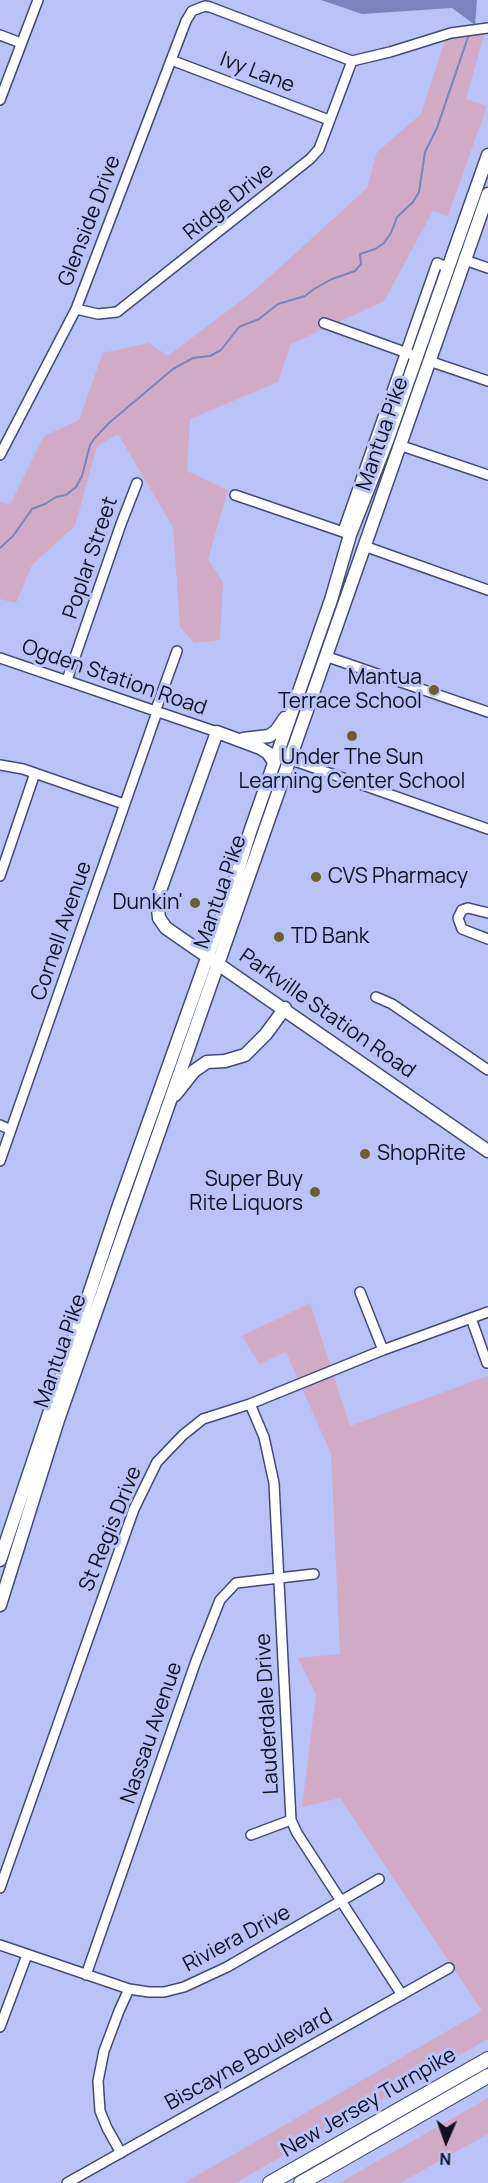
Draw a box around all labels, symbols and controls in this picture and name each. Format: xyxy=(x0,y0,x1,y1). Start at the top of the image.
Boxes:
street label: Ivy Lane xyxy=(216,47,298,99)
street label: Glenside Drive xyxy=(53,152,127,290)
street label: Ridge Drive xyxy=(179,158,279,246)
street label: Mantua Pike xyxy=(352,374,414,494)
street label: Poplar Street xyxy=(58,494,124,622)
street label: Ogden Station Road xyxy=(18,635,210,721)
place label: Mantua Terrace School xyxy=(278,665,422,715)
marker: Mantua Terrace School xyxy=(427,683,441,697)
marker: Under The Sun Learning Center School xyxy=(345,729,359,743)
place label: Under The Sun Learning Center School xyxy=(239,745,465,795)
street label: Mantua Pike xyxy=(190,832,252,952)
street label: Cornell Avenue xyxy=(26,858,98,1004)
place label: CVS Pharmacy xyxy=(328,864,468,890)
marker: CVS Pharmacy xyxy=(309,870,323,884)
place label: Dunkin' xyxy=(113,890,183,916)
marker: Dunkin' xyxy=(188,896,202,910)
place label: TD Bank xyxy=(291,924,369,950)
marker: TD Bank xyxy=(272,930,286,944)
street label: Parkville Station Road xyxy=(234,944,420,1084)
place label: ShopRite xyxy=(377,1141,466,1167)
marker: ShopRite xyxy=(358,1147,372,1161)
place label: Super Buy Rite Liquors xyxy=(189,1167,303,1217)
marker: Super Buy Rite Liquors xyxy=(308,1185,322,1199)
street label: Mantua Pike xyxy=(30,1291,92,1411)
street label: St Regis Drive xyxy=(74,1463,148,1595)
street label: Lauderdale Drive xyxy=(251,1633,285,1795)
street label: Nassau Avenue xyxy=(116,1659,188,1807)
street label: Riviera Drive xyxy=(179,1900,295,1978)
street label: Biscayne Boulevard xyxy=(161,2004,337,2116)
street label: New Jersey Turnpike xyxy=(277,2043,461,2163)
north arrow xyxy=(416,2111,476,2171)

